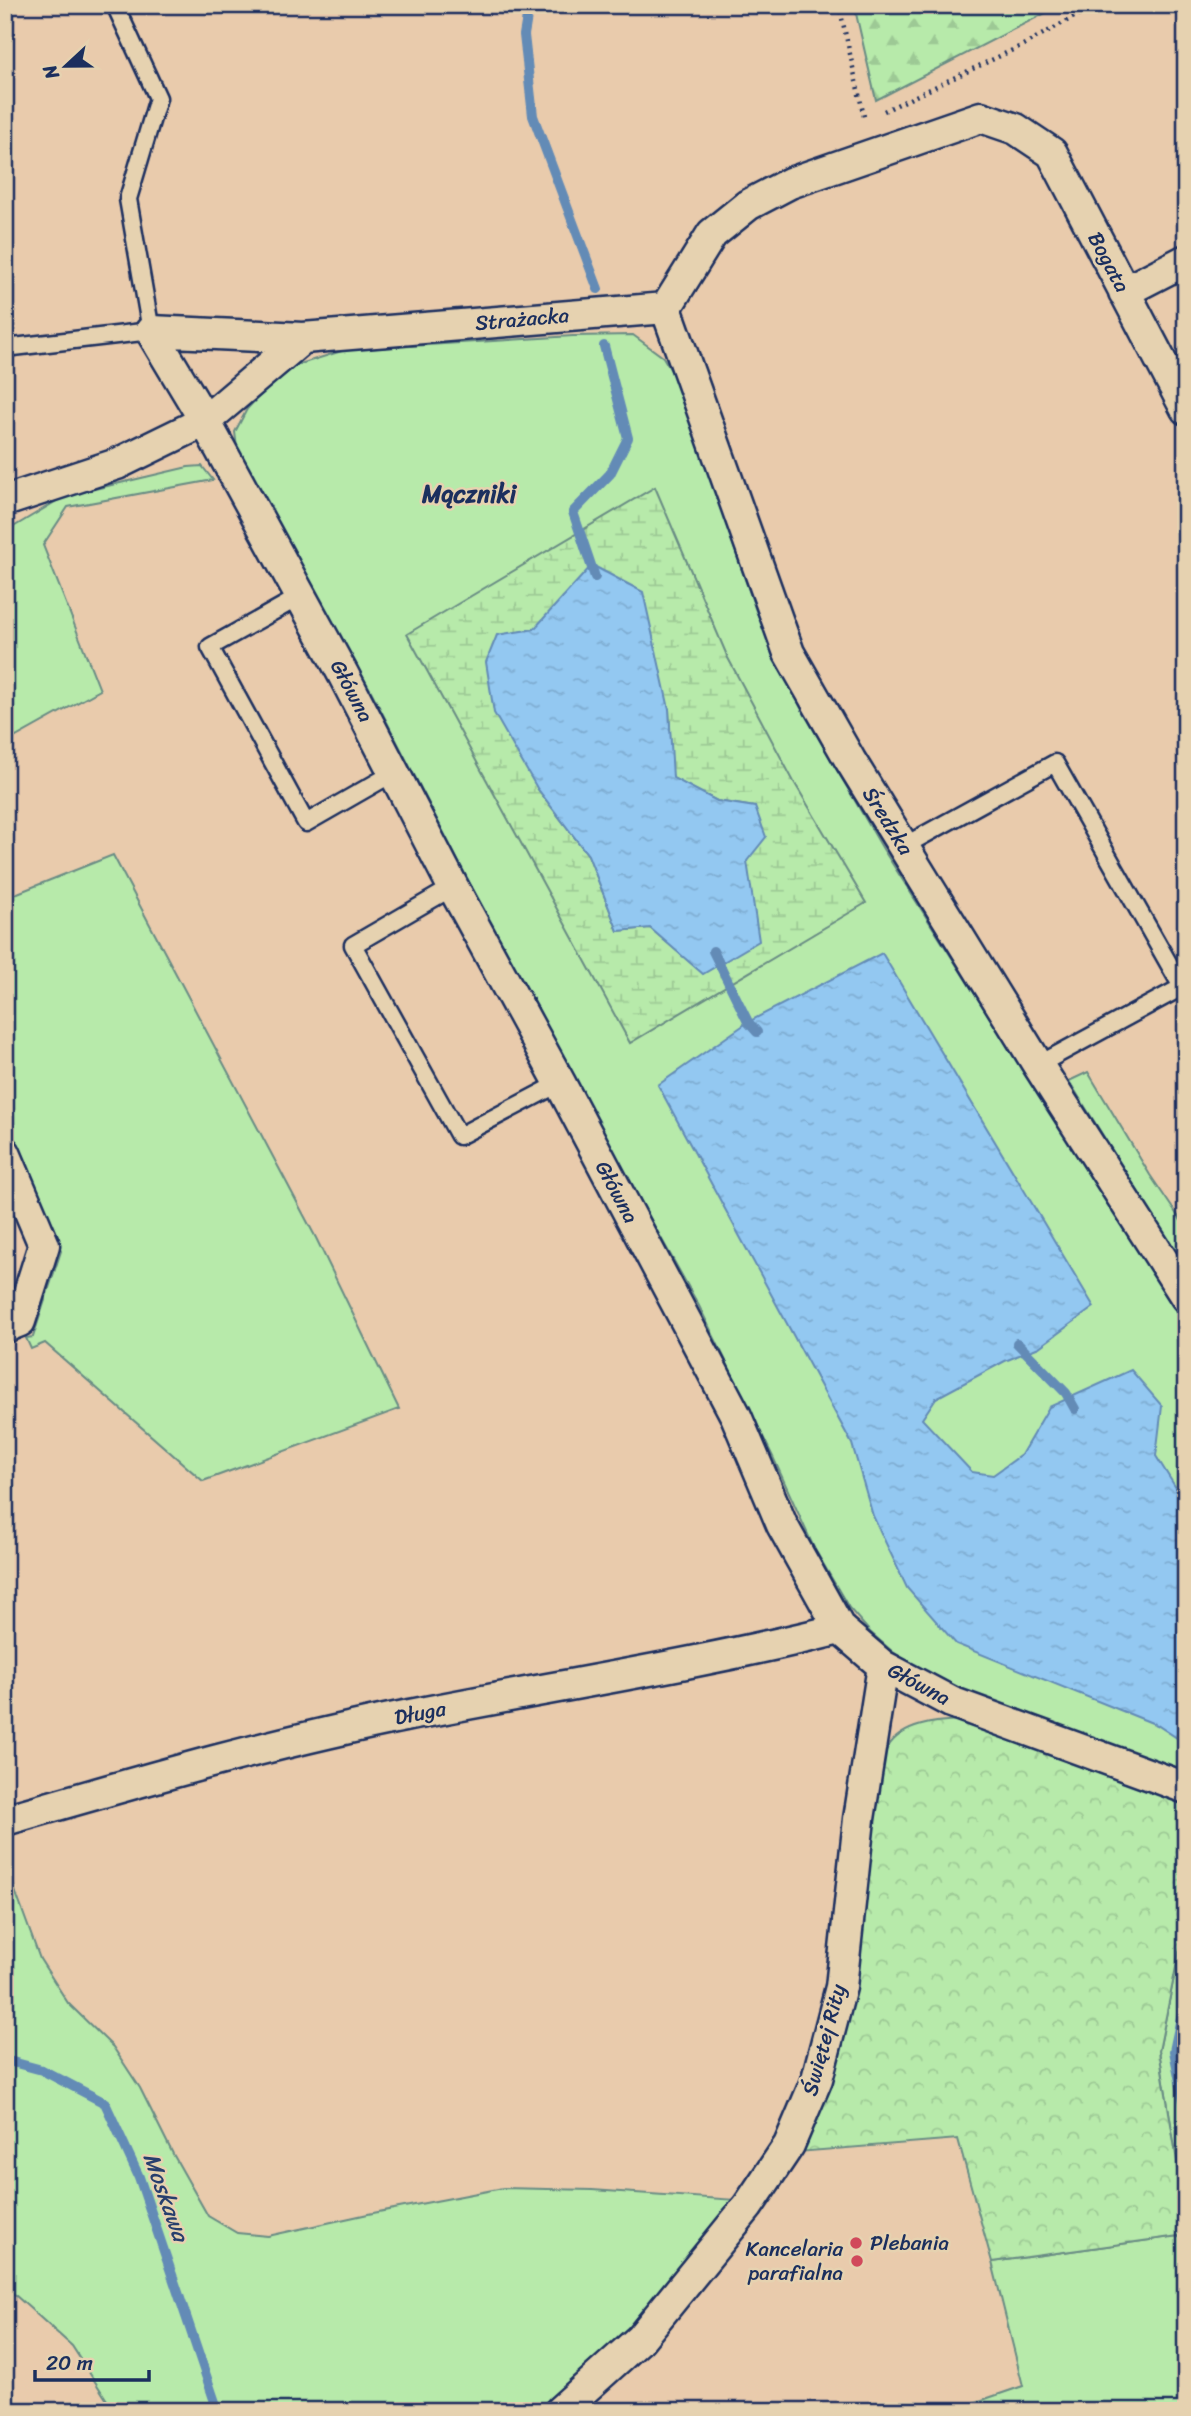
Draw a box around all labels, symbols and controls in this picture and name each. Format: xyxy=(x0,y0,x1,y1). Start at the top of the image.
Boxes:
north arrow xyxy=(32,32,102,102)
text: N xyxy=(33,59,69,85)
street label: Bogata xyxy=(1077,224,1141,300)
street label: Strażacka xyxy=(473,296,571,342)
district label: Mączniki xyxy=(421,473,517,515)
street label: Główna xyxy=(319,653,385,730)
street label: Średzka xyxy=(852,779,924,863)
street label: Główna xyxy=(584,1154,650,1231)
street label: Główna xyxy=(881,1651,958,1717)
street label: Długa xyxy=(391,1689,450,1737)
street label: Świętej Rity xyxy=(791,1980,857,2100)
water label: Moskawa xyxy=(131,2147,202,2250)
place label: Plebania xyxy=(870,2224,949,2262)
place label: Kancelaria parafialna xyxy=(746,2230,843,2292)
marker: Plebania xyxy=(848,2235,864,2251)
marker: Kancelaria parafialna xyxy=(849,2253,865,2269)
scale bar xyxy=(35,2339,149,2383)
text: 20 m xyxy=(46,2344,93,2382)

